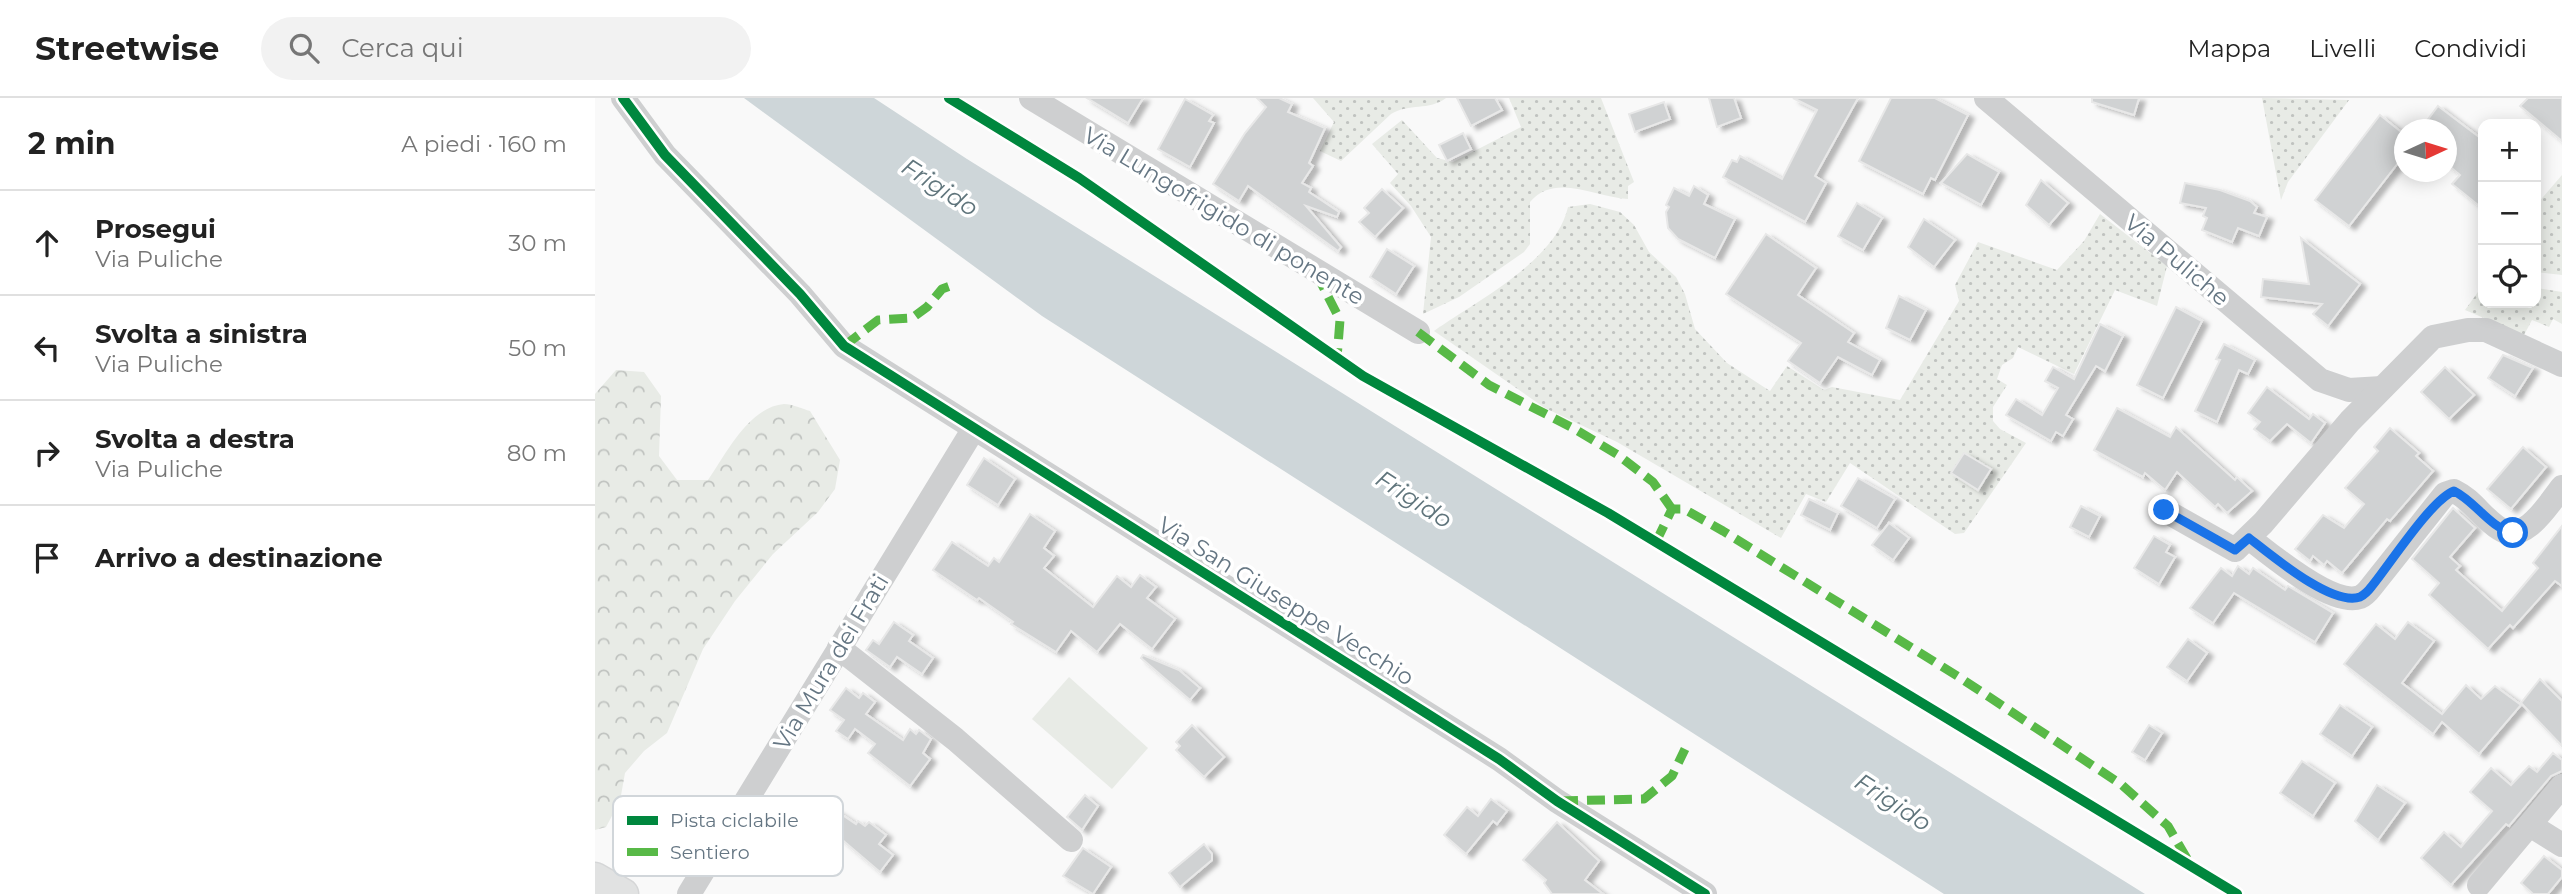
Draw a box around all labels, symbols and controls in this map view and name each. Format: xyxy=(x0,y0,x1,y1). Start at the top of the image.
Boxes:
search box xyxy=(261,17,751,80)
text: Streetwise xyxy=(35,28,219,68)
icon: search xyxy=(285,29,323,67)
text: Cerca qui xyxy=(341,32,464,64)
text: Mappa xyxy=(2188,34,2271,63)
text: Livelli xyxy=(2309,34,2376,63)
text: Condividi xyxy=(2414,34,2527,63)
north arrow xyxy=(2394,119,2457,182)
map controls xyxy=(2478,119,2541,308)
button: + xyxy=(2478,119,2541,182)
street label: Via Lungofrigido di ponente xyxy=(1079,121,1369,311)
text: 2 min xyxy=(28,125,115,162)
text: A piedi · 160 m xyxy=(401,130,567,158)
water label: Frigido xyxy=(896,152,984,222)
button: − xyxy=(2478,182,2541,245)
street label: Via Puliche xyxy=(2119,208,2235,312)
text: Prosegui xyxy=(95,213,216,245)
icon: ahead xyxy=(28,224,66,262)
text: 30 m xyxy=(508,229,567,257)
text: Via Puliche xyxy=(95,245,223,273)
button: locate xyxy=(2478,245,2541,308)
text: Svolta a sinistra xyxy=(95,318,308,350)
icon: left xyxy=(28,329,66,367)
text: 50 m xyxy=(508,334,567,362)
text: Via Puliche xyxy=(95,350,223,378)
text: Svolta a destra xyxy=(95,423,295,455)
icon: right xyxy=(28,434,66,472)
text: 80 m xyxy=(507,439,567,467)
text: Via Puliche xyxy=(95,455,223,483)
water label: Frigido xyxy=(1370,464,1458,534)
route end xyxy=(2148,494,2179,525)
street label: Via San Giuseppe Vecchio xyxy=(1153,511,1419,691)
route start xyxy=(2497,517,2528,548)
icon: arrive xyxy=(28,539,66,577)
text: Arrivo a destinazione xyxy=(95,542,383,574)
street label: Via Mura dei Frati xyxy=(767,569,895,755)
water label: Frigido xyxy=(1849,767,1937,837)
legend xyxy=(613,796,843,876)
text: Pista ciclabile xyxy=(670,809,799,832)
text: Sentiero xyxy=(670,841,750,864)

